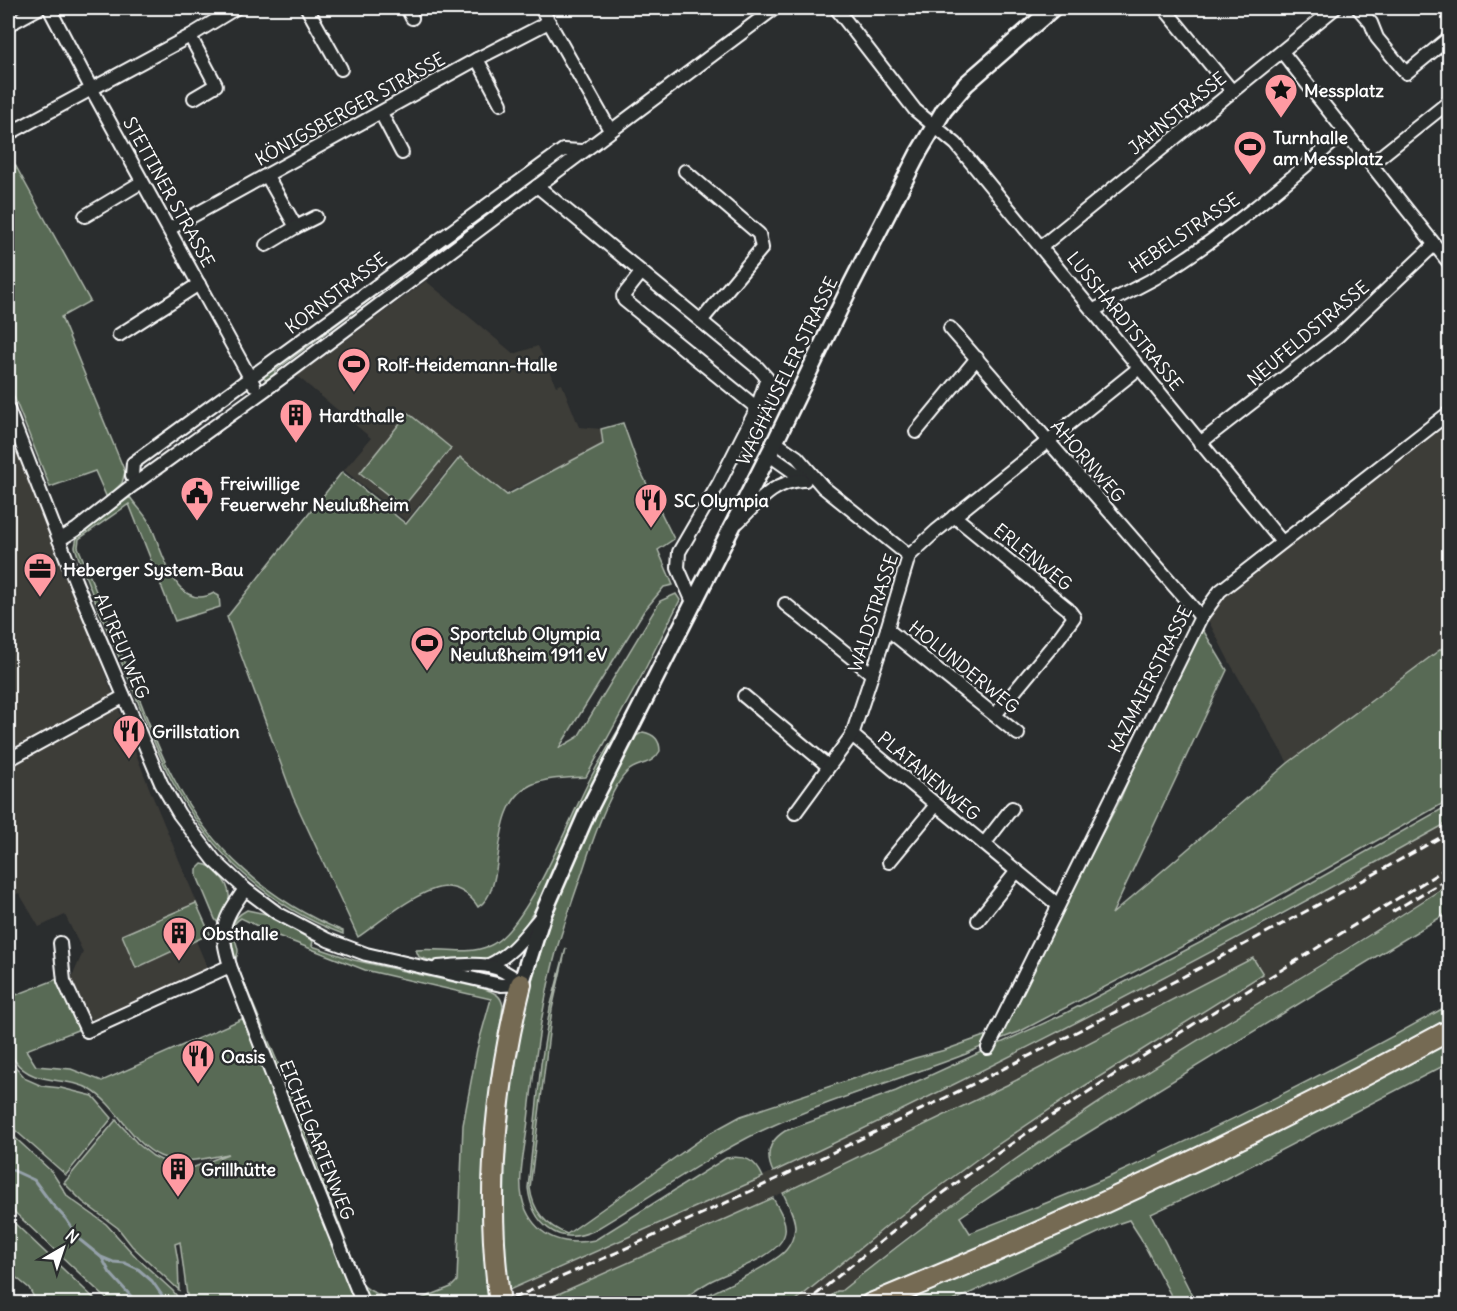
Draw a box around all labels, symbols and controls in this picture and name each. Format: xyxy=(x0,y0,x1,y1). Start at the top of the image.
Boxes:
street label: KÖNIGSBERGER STRASSE xyxy=(251,47,449,171)
street label: JAHNSTRASSE xyxy=(1123,67,1231,159)
place icon: Messplatz xyxy=(1263,72,1299,119)
place label: Messplatz xyxy=(1304,79,1384,102)
street label: STETTINER STRASSE xyxy=(118,113,220,271)
place label: Turnhalle am Messplatz xyxy=(1273,126,1384,170)
sports icon: Turnhalle am Messplatz xyxy=(1232,129,1268,176)
street label: HEBELSTRASSE xyxy=(1124,187,1244,279)
street label: KORNSTRASSE xyxy=(281,247,391,339)
street label: LUSSHARDTSTRASSE xyxy=(1062,247,1188,395)
street label: WAGHÄUSELER STRASSE xyxy=(731,273,843,469)
street label: NEUFELDSTRASSE xyxy=(1243,275,1373,391)
sports icon: Rolf-Heidemann-Halle xyxy=(336,346,372,393)
place label: Rolf-Heidemann-Halle xyxy=(377,353,558,376)
building icon: Hardthalle xyxy=(278,397,314,444)
place label: Hardthalle xyxy=(319,404,405,427)
street label: AHORNWEG xyxy=(1046,415,1130,507)
place label: Freiwillige Feuerwehr Neulußheim xyxy=(220,472,409,516)
public building icon: Freiwillige Feuerwehr Neulußheim xyxy=(179,475,215,522)
restaurant icon: SC Olympia xyxy=(633,482,669,529)
place label: SC Olympia xyxy=(674,489,769,512)
street label: ERLENWEG xyxy=(989,518,1077,596)
office icon: Heberger System-Bau xyxy=(22,551,58,598)
street label: WALDSTRASSE xyxy=(843,551,903,675)
place label: Heberger System-Bau xyxy=(63,558,244,581)
street label: ALTREUTWEG xyxy=(89,590,155,702)
street label: KAZMAIERSTRASSE xyxy=(1103,602,1197,756)
street label: HOLUNDERWEG xyxy=(904,615,1024,719)
place label: Sportclub Olympia Neulußheim 1911 eV xyxy=(450,622,608,666)
sports icon: Sportclub Olympia Neulußheim 1911 eV xyxy=(409,625,445,672)
restaurant icon: Grillstation xyxy=(111,713,147,760)
place label: Grillstation xyxy=(152,720,240,743)
street label: PLATANENWEG xyxy=(873,726,985,826)
building icon: Obsthalle xyxy=(161,915,197,962)
place label: Obsthalle xyxy=(202,922,279,945)
restaurant icon: Oasis xyxy=(180,1038,216,1085)
place label: Oasis xyxy=(221,1045,266,1068)
street label: EICHELGARTENWEG xyxy=(274,1057,360,1223)
building icon: Grillhütte xyxy=(160,1151,196,1198)
place label: Grillhütte xyxy=(201,1158,276,1181)
north arrow xyxy=(33,1218,93,1278)
text: N xyxy=(62,1225,83,1248)

